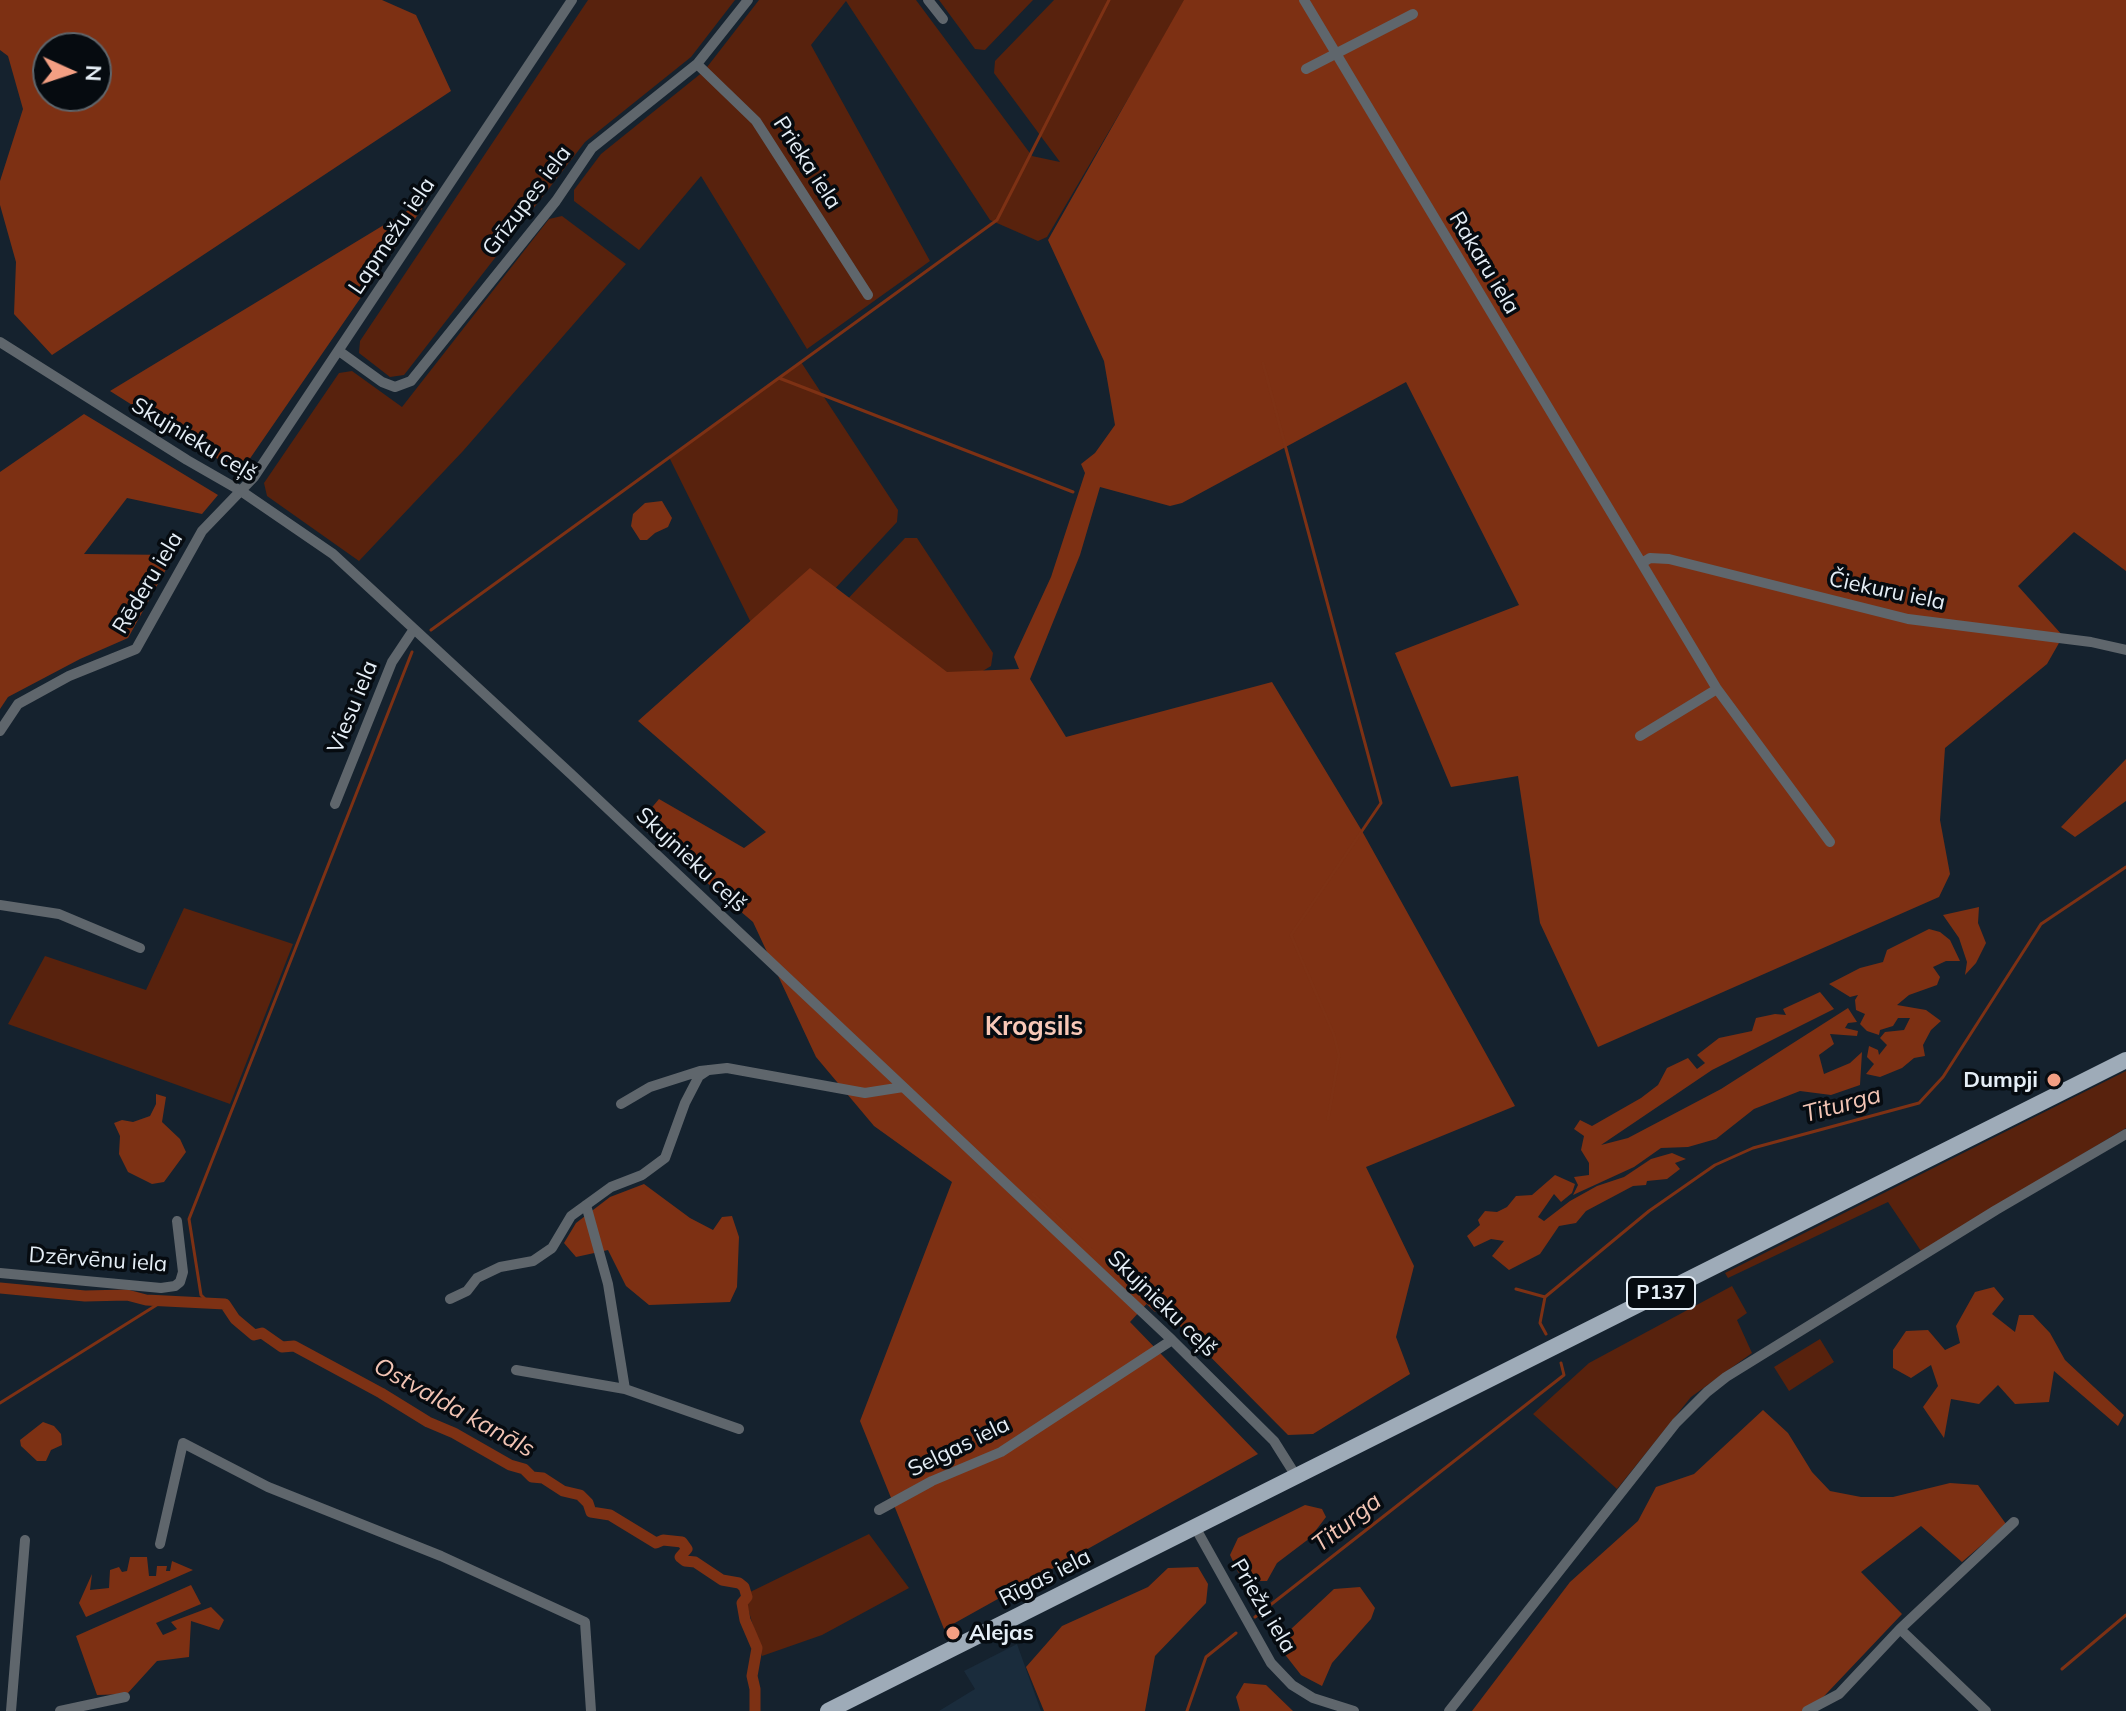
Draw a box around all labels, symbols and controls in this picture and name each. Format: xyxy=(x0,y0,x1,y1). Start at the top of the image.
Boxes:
north arrow xyxy=(32,32,112,112)
text: N xyxy=(80,64,108,82)
street label: Prieka iela xyxy=(767,112,847,214)
street label: Grīzupes iela xyxy=(477,141,577,261)
street label: Lapmežu iela xyxy=(343,173,441,299)
street label: Rakaru iela xyxy=(1443,207,1525,319)
street label: Skujnieku ceļš xyxy=(127,392,261,488)
street label: Rēderu iela xyxy=(107,527,189,639)
street label: Čiekuru iela xyxy=(1826,566,1948,616)
street label: Viesu iela xyxy=(322,657,384,757)
street label: Skujnieku ceļš xyxy=(630,802,752,918)
district label: Krogsils xyxy=(985,1011,1083,1043)
place label: Dumpji xyxy=(1963,1067,2038,1093)
marker: Dumpji xyxy=(2045,1071,2063,1089)
water label: Titurga xyxy=(1800,1081,1884,1129)
street label: Dzērvēnu iela xyxy=(28,1242,168,1278)
street label: Skujnieku ceļš xyxy=(1102,1245,1222,1363)
road number: P137 xyxy=(1627,1277,1695,1309)
water label: Ostvalda kanāls xyxy=(369,1352,539,1464)
street label: Selgas iela xyxy=(904,1411,1014,1483)
water label: Titurga xyxy=(1307,1487,1387,1559)
street label: Rīgas iela xyxy=(995,1544,1095,1612)
street label: Priežu iela xyxy=(1225,1554,1301,1658)
place label: Alejas xyxy=(969,1620,1034,1646)
marker: Alejas xyxy=(944,1624,962,1642)

